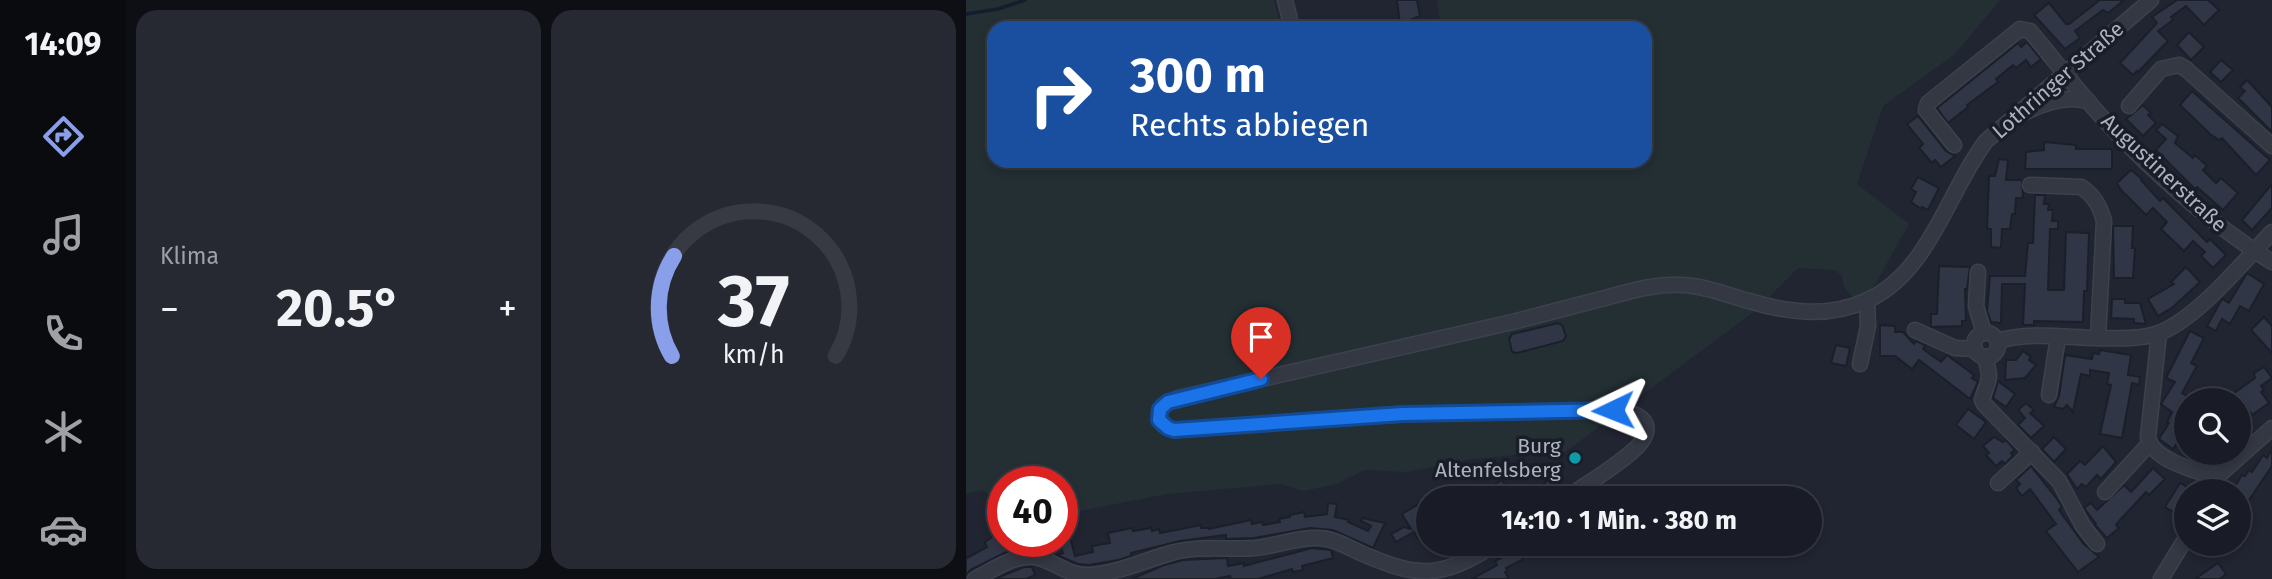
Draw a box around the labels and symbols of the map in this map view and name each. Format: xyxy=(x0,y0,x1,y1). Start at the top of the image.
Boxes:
street label: Lothringer Straße xyxy=(1987,16,2129,144)
street label: Augustinerstraße xyxy=(2096,108,2232,238)
pin xyxy=(1231,307,1291,379)
position arrow xyxy=(1576,373,1650,447)
place label: Burg Altenfelsberg xyxy=(1435,433,1561,483)
marker: Burg Altenfelsberg xyxy=(1567,450,1583,466)
speed limit sign: 40 xyxy=(987,466,1078,557)

